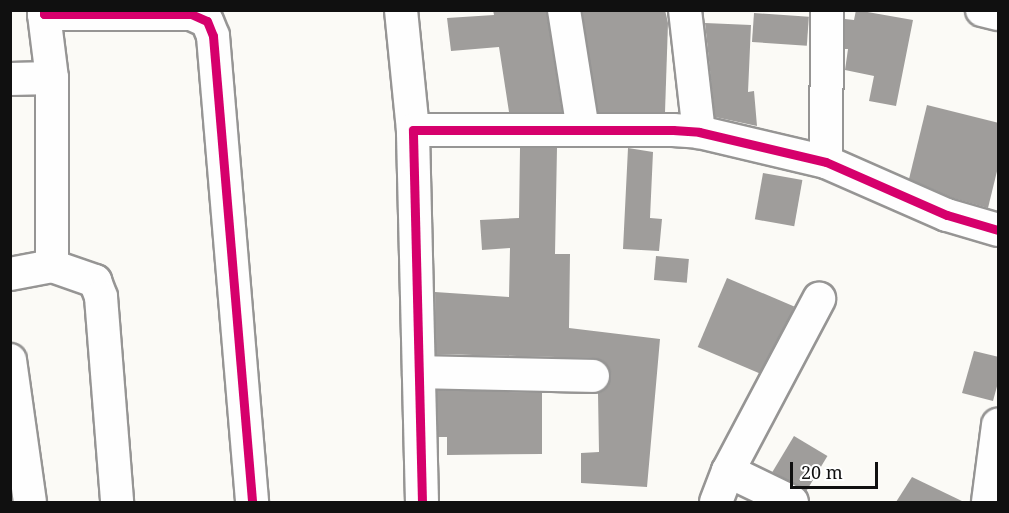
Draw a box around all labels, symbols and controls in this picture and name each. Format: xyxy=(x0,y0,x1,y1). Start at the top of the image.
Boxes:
scale bar xyxy=(793,450,882,488)
text: 20 m xyxy=(801,460,843,484)

